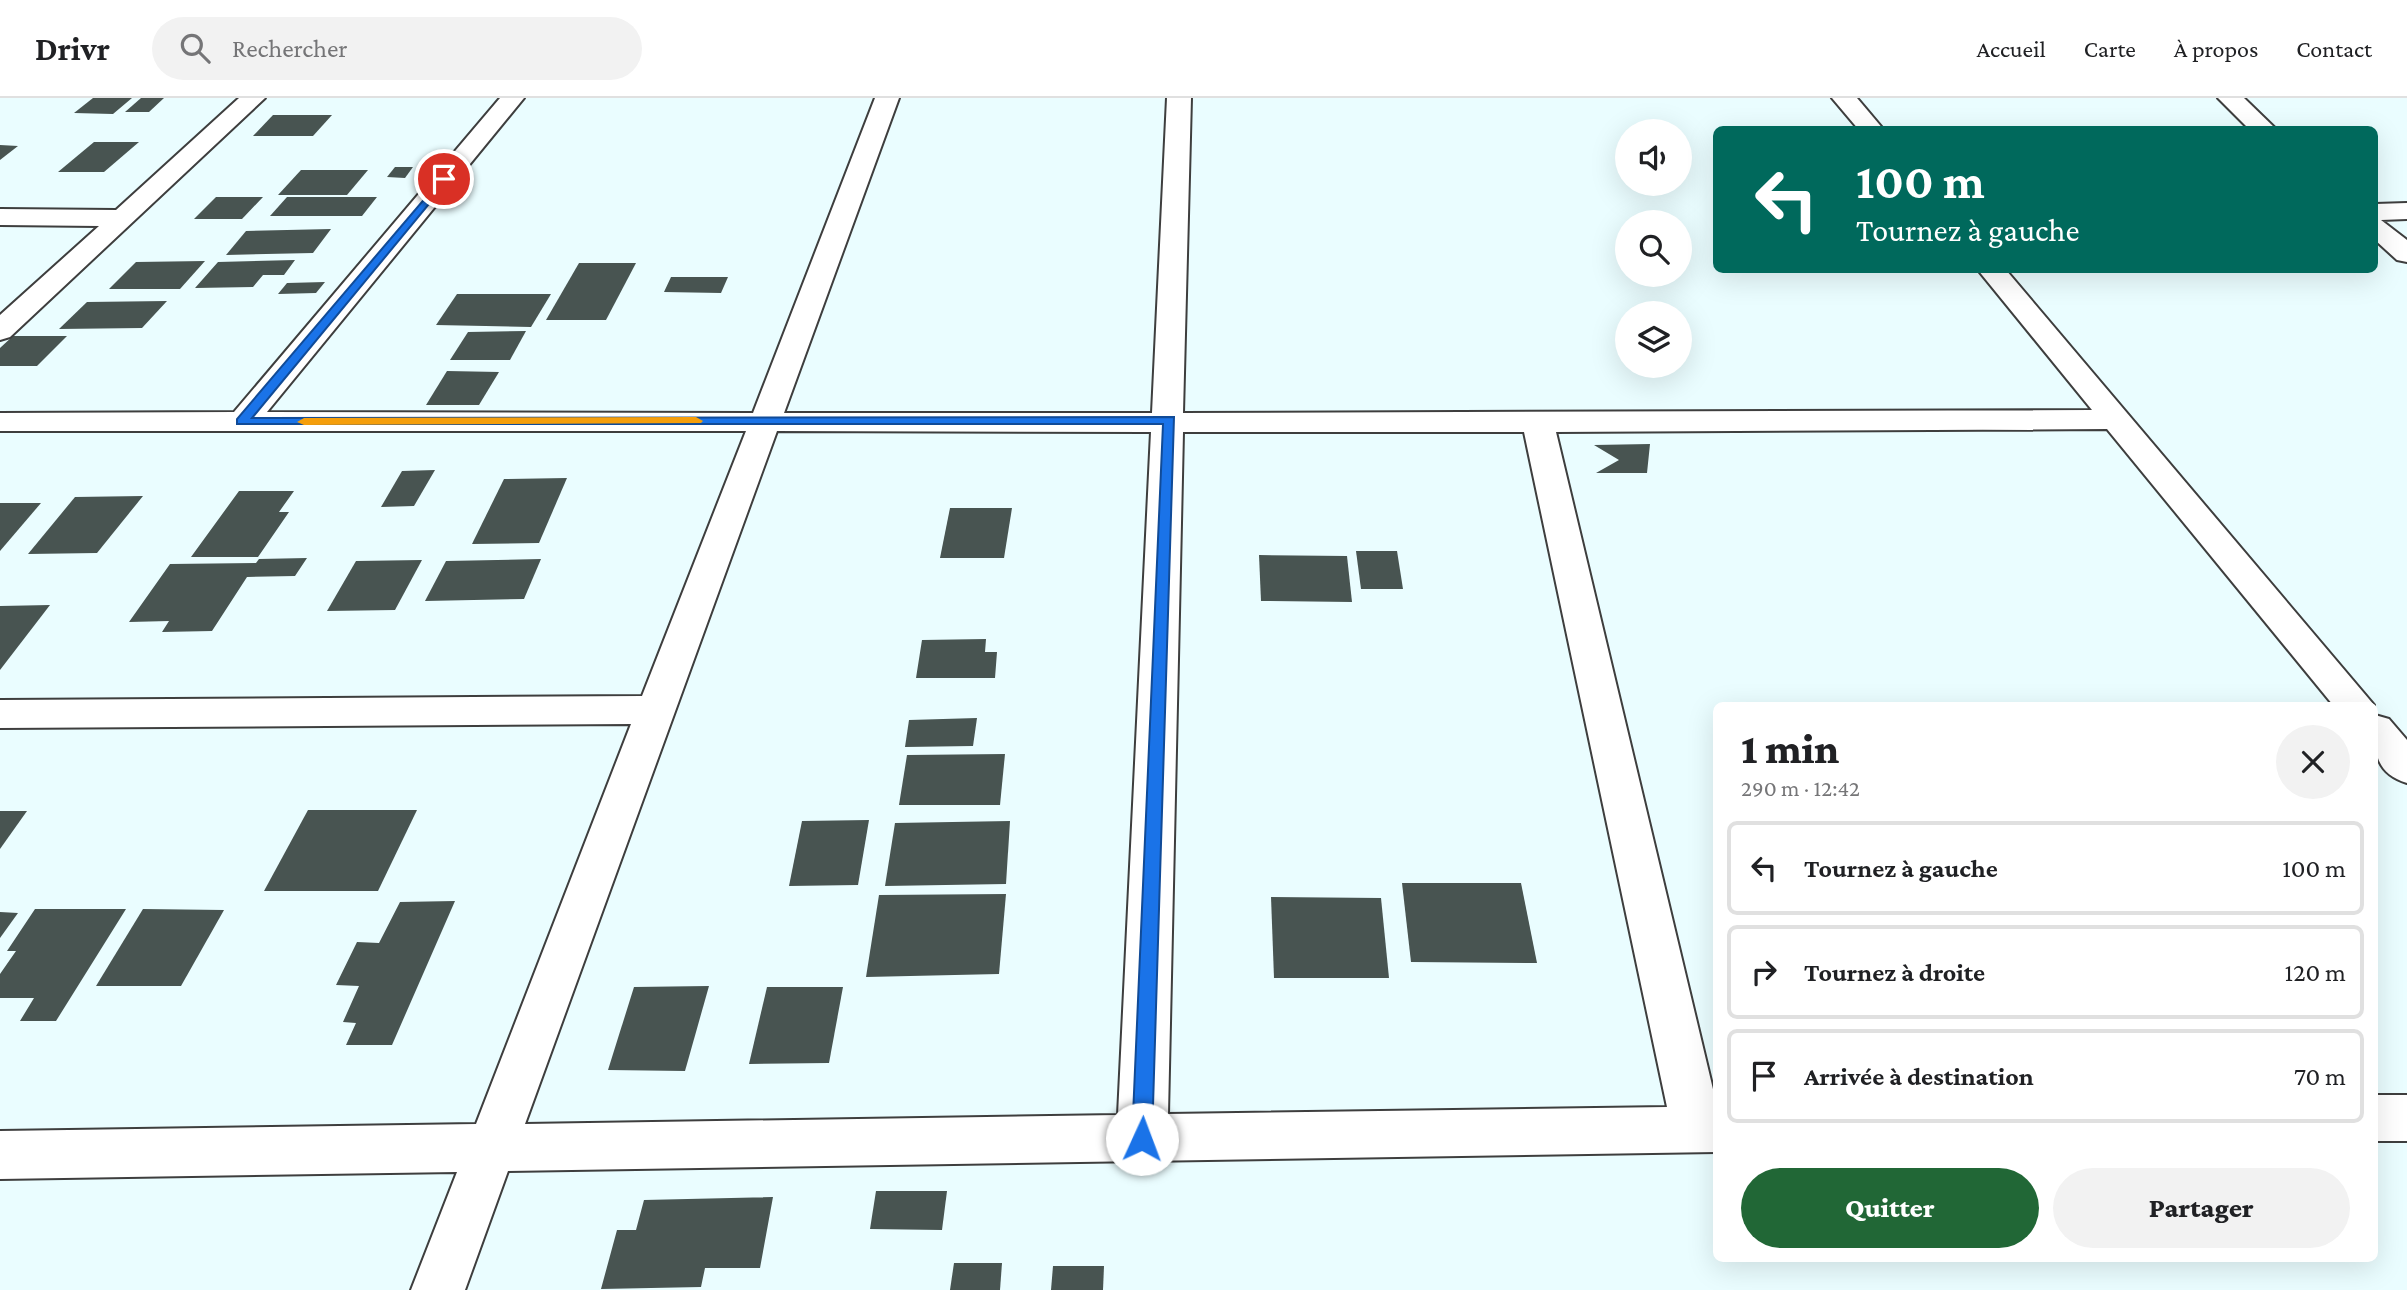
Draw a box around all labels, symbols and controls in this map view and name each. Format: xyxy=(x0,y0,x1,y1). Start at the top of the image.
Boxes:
search box xyxy=(152,17,642,80)
icon: search xyxy=(176,29,214,67)
text: Drivr xyxy=(35,30,110,67)
text: Rechercher xyxy=(232,34,348,63)
text: Accueil xyxy=(1976,35,2046,62)
text: Carte xyxy=(2084,35,2136,62)
text: À propos xyxy=(2174,35,2258,62)
text: Contact xyxy=(2296,35,2372,62)
map controls xyxy=(1615,119,1692,378)
button: sound xyxy=(1615,119,1692,196)
pin xyxy=(414,149,474,209)
icon: left xyxy=(1741,154,1832,245)
text: 100 m xyxy=(1856,154,1985,209)
icon: arrive xyxy=(425,160,463,198)
button: search xyxy=(1615,210,1692,287)
text: Tournez à gauche xyxy=(1856,212,2079,248)
button: layers xyxy=(1615,301,1692,378)
text: 1 min xyxy=(1741,725,1839,772)
button: close xyxy=(2276,725,2350,799)
text: 290 m · 12:42 xyxy=(1741,775,1860,801)
icon: left xyxy=(1745,849,1783,887)
text: Tournez à gauche xyxy=(1804,854,1998,883)
text: 100 m xyxy=(2282,854,2346,883)
icon: right xyxy=(1745,953,1783,991)
text: Tournez à droite xyxy=(1804,958,1985,987)
text: 120 m xyxy=(2285,958,2346,987)
icon: arrive xyxy=(1745,1057,1783,1095)
text: Arrivée à destination xyxy=(1804,1062,2034,1091)
text: 70 m xyxy=(2294,1062,2346,1091)
position arrow xyxy=(1105,1102,1179,1176)
button: Quitter xyxy=(1741,1168,2039,1248)
button: Partager xyxy=(2053,1168,2350,1248)

